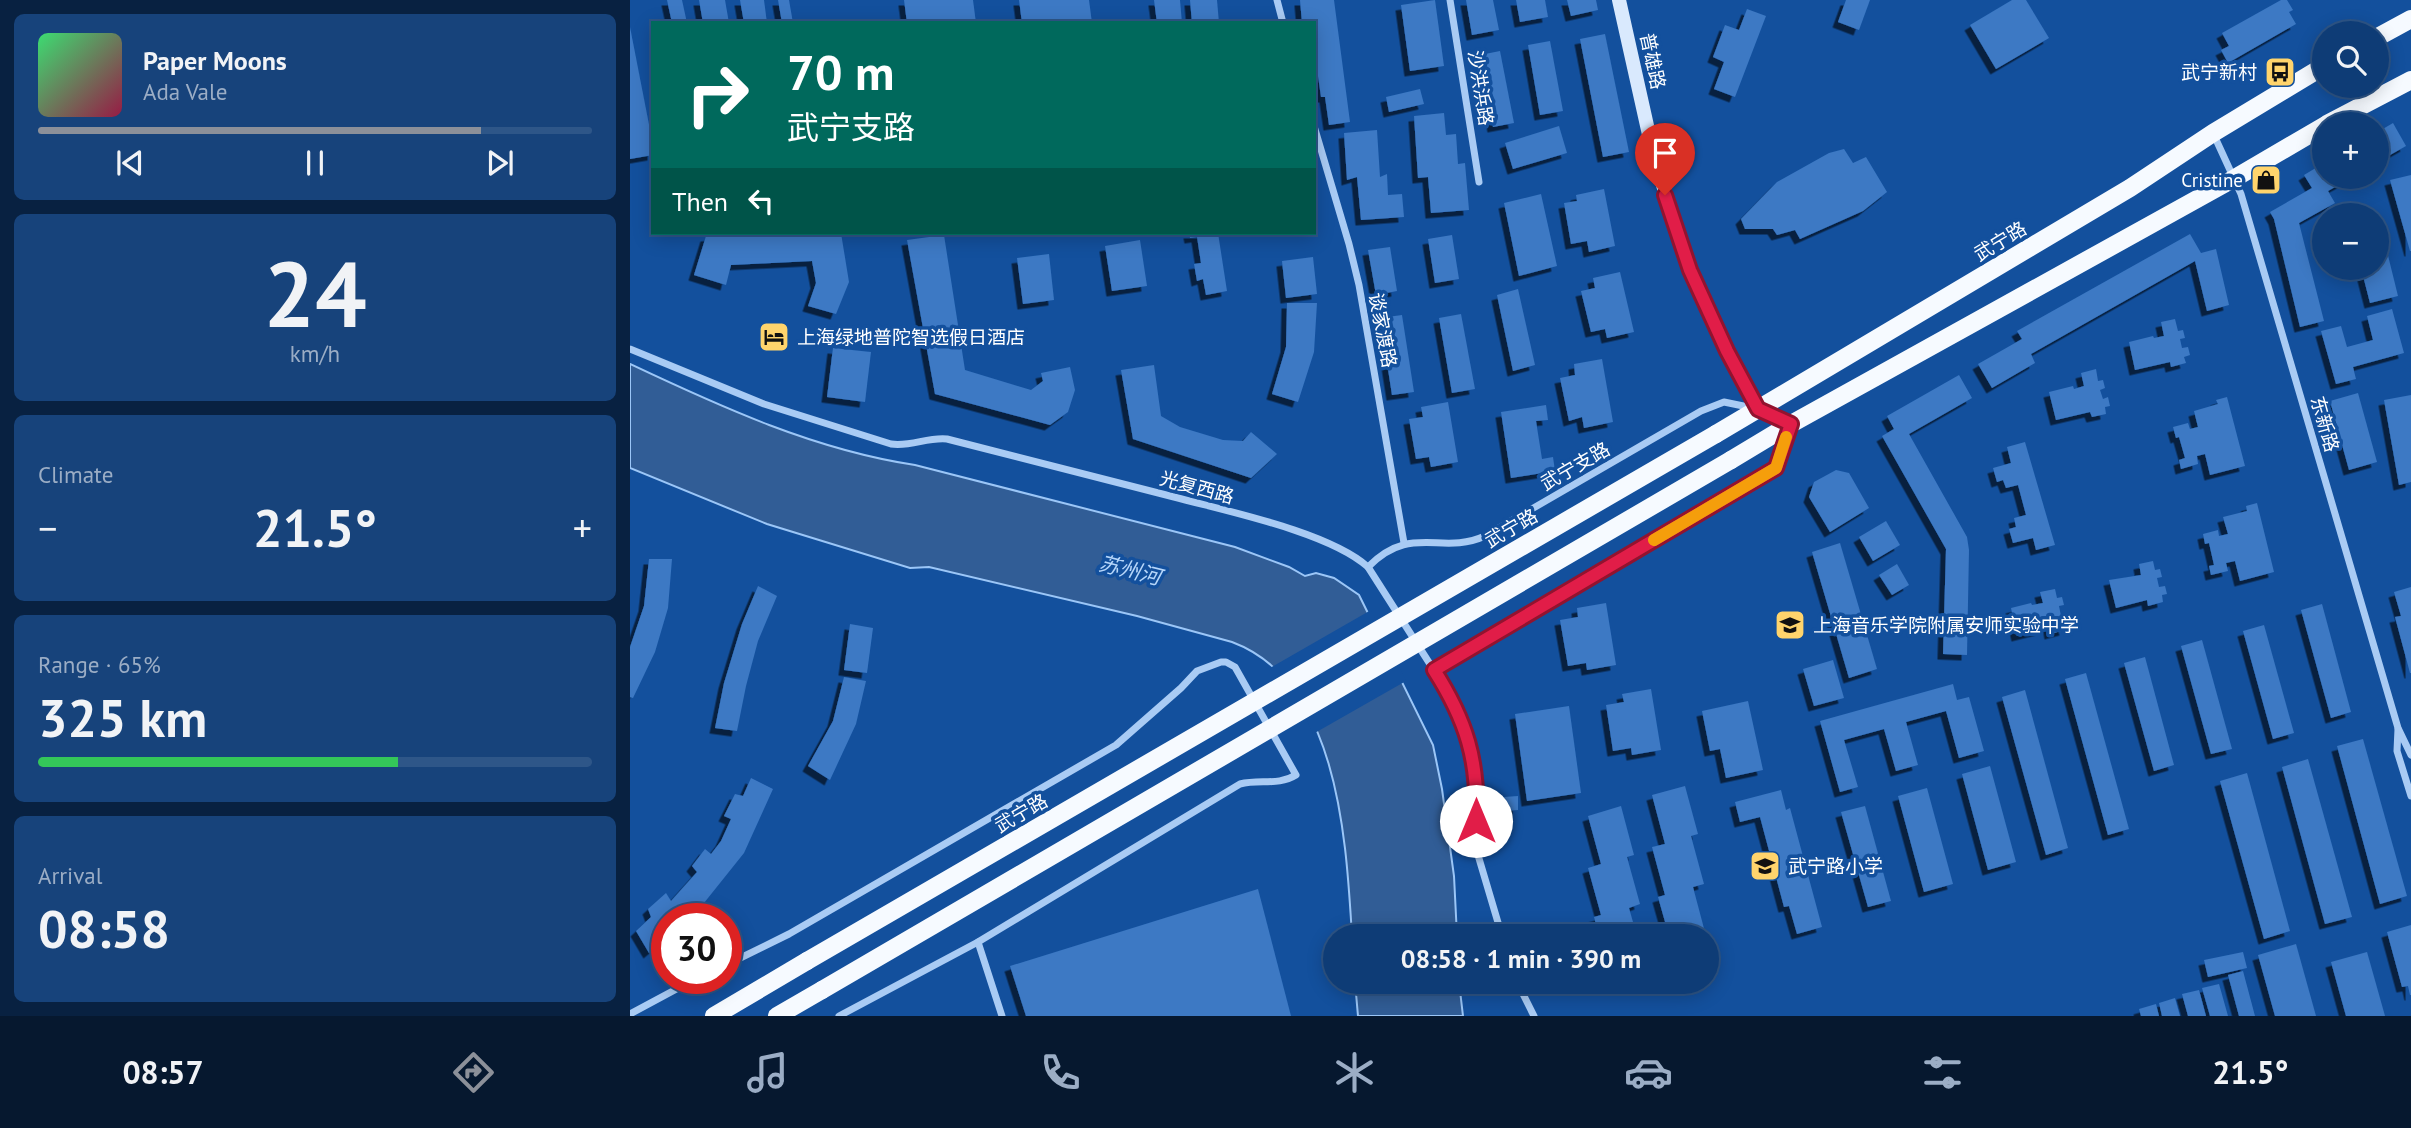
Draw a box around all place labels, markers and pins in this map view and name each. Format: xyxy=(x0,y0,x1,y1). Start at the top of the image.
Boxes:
bus stop icon: 武宁新村 xyxy=(2263,55,2297,89)
place label: 武宁新村 xyxy=(2181,60,2257,84)
pin xyxy=(1635,123,1695,195)
shop icon: Cristine xyxy=(2249,163,2283,197)
place label: Cristine xyxy=(2181,168,2243,192)
hotel icon: 上海绿地普陀智选假日酒店 xyxy=(757,320,791,354)
place label: 上海绿地普陀智选假日酒店 xyxy=(797,325,1025,349)
school or university icon: 上海音乐学院附属安师实验中学 xyxy=(1773,608,1807,642)
place label: 上海音乐学院附属安师实验中学 xyxy=(1813,613,2079,637)
school or university icon: 武宁路小学 xyxy=(1748,849,1782,883)
place label: 武宁路小学 xyxy=(1788,854,1883,878)

